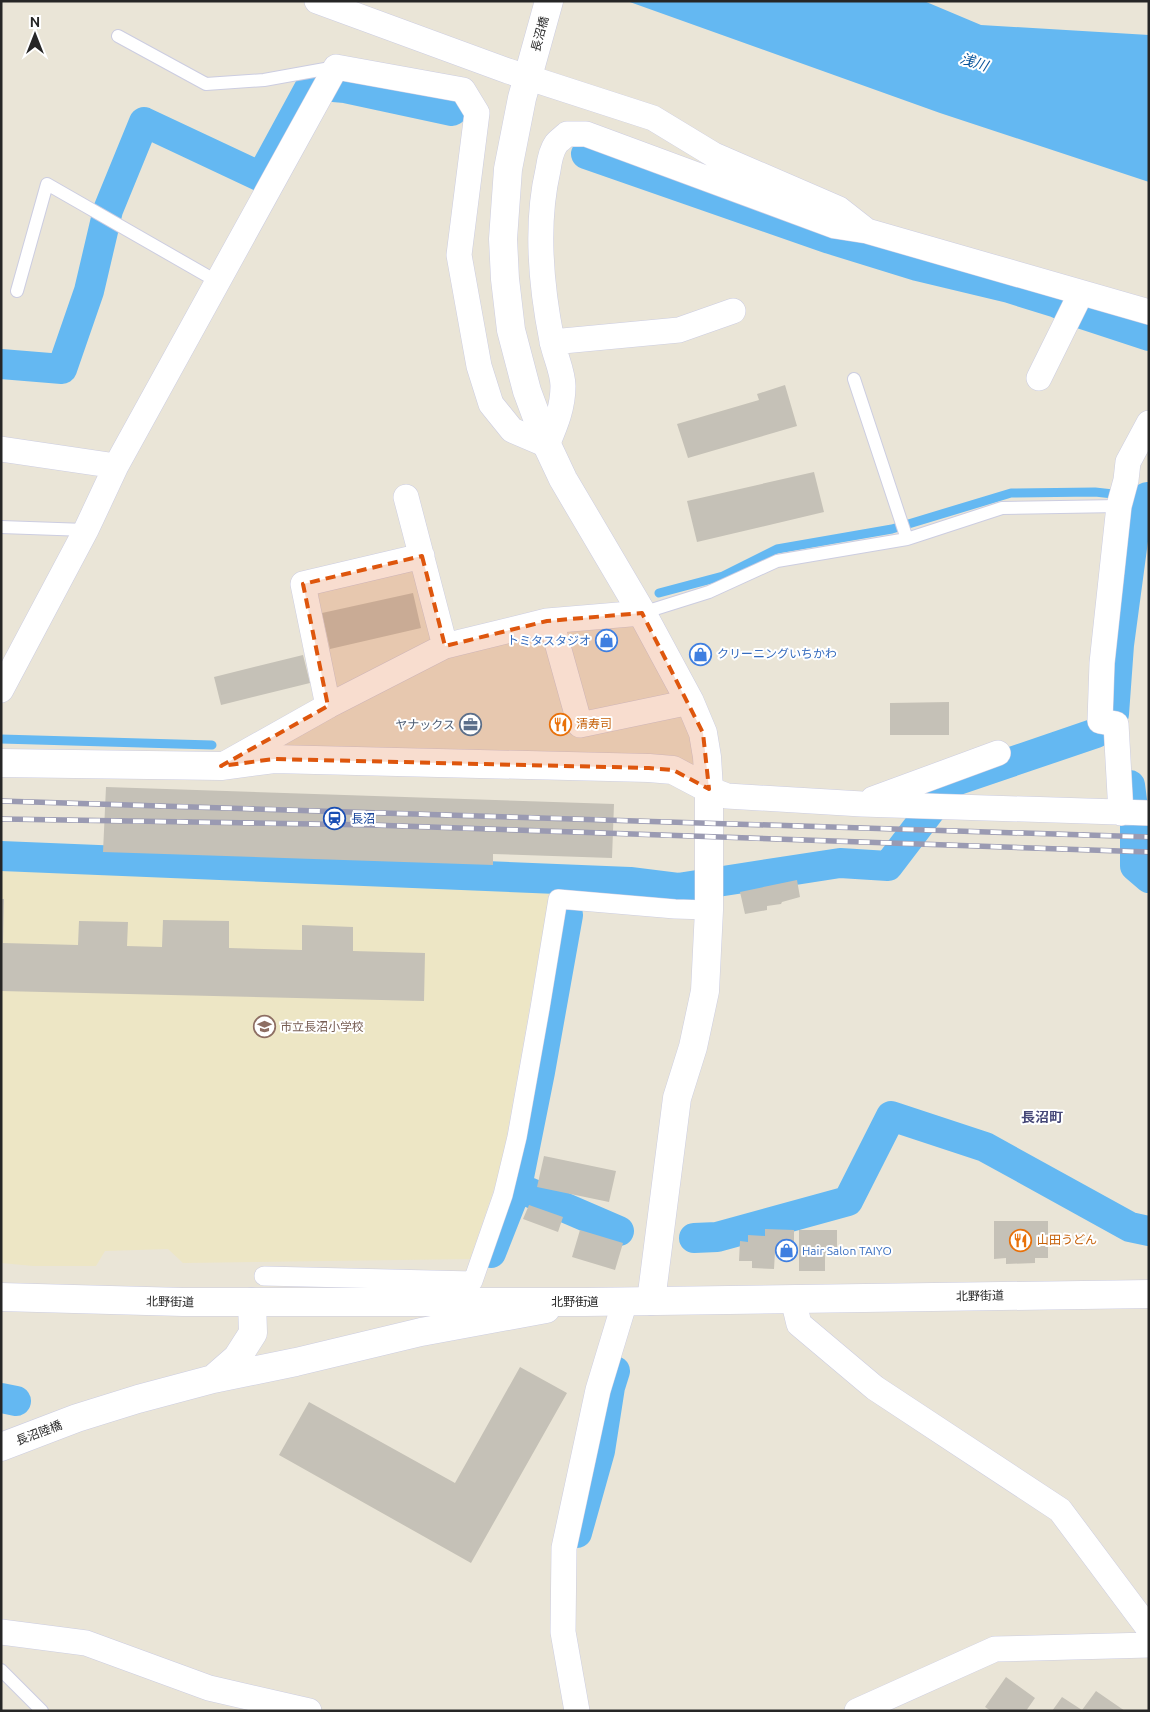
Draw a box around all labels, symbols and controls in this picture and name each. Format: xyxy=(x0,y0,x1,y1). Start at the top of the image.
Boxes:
north arrow xyxy=(10,10,60,60)
text: N xyxy=(30,14,40,30)
street label: 長沼橋 xyxy=(529,15,550,53)
water label: 浅川 xyxy=(958,50,992,75)
shop icon: トミタスタジオ xyxy=(595,629,619,653)
place label: トミタスタジオ xyxy=(507,634,591,647)
shop icon: クリーニングいちかわ xyxy=(689,642,713,666)
place label: クリーニングいちかわ xyxy=(717,647,837,660)
restaurant icon: 清寿司 xyxy=(548,712,572,736)
office icon: ヤナックス xyxy=(459,713,483,737)
place label: 清寿司 xyxy=(576,717,612,730)
place label: ヤナックス xyxy=(395,718,455,731)
station icon: 長沼 xyxy=(323,807,347,831)
place label: 長沼 xyxy=(351,812,375,825)
school or university icon: 市立長沼小学校 xyxy=(252,1015,276,1039)
place label: 市立長沼小学校 xyxy=(280,1020,364,1033)
district label: 長沼町 xyxy=(1021,1109,1063,1125)
restaurant icon: 山田うどん xyxy=(1009,1228,1033,1252)
place label: 山田うどん xyxy=(1037,1233,1097,1246)
shop icon: Hair Salon TAIYO xyxy=(774,1239,798,1263)
place label: Hair Salon TAIYO xyxy=(802,1244,892,1257)
street label: 北野街道 xyxy=(956,1289,1004,1302)
street label: 北野街道 xyxy=(146,1295,194,1308)
street label: 北野街道 xyxy=(551,1295,599,1308)
street label: 長沼陸橋 xyxy=(14,1418,64,1447)

